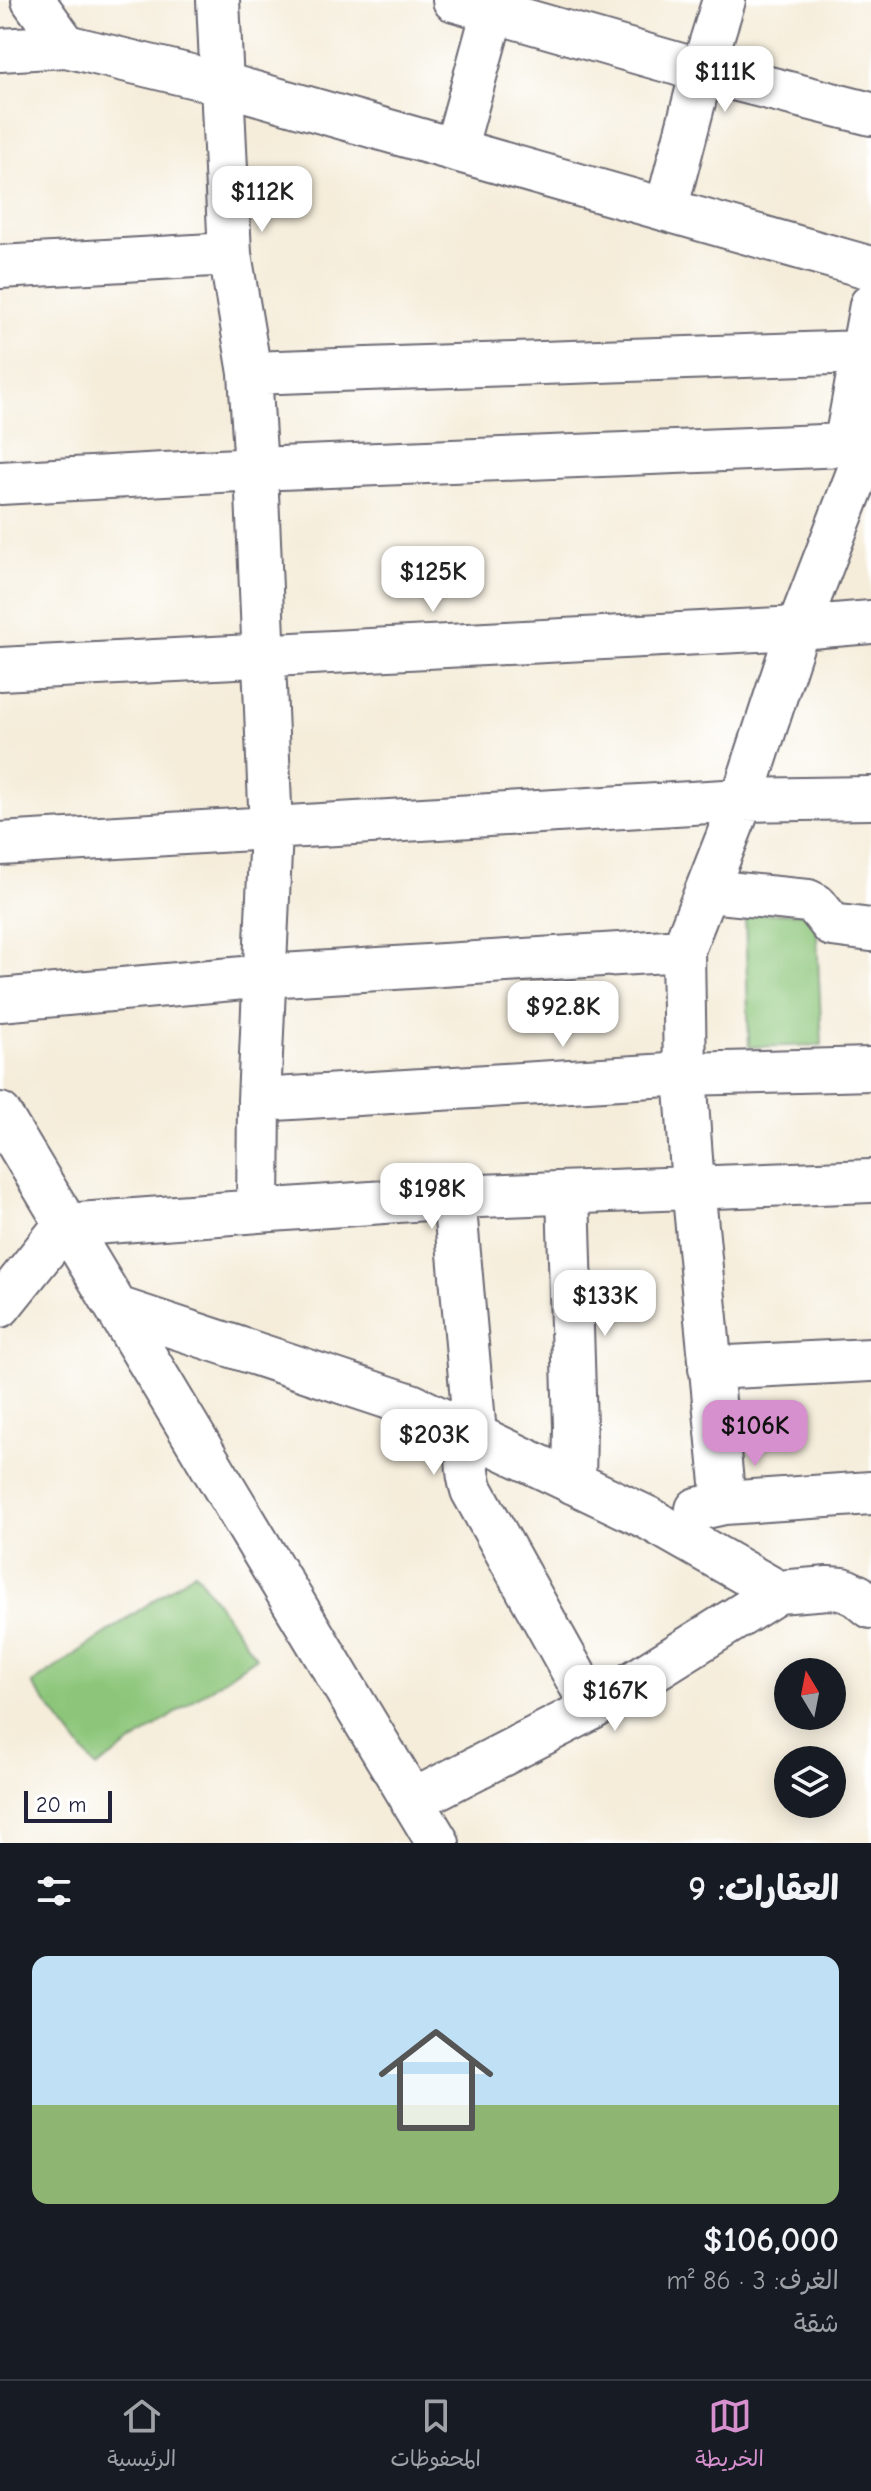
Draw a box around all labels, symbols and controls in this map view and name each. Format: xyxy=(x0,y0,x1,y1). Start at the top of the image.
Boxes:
pin: $111K xyxy=(669,46,781,114)
text: $111K xyxy=(695,57,755,87)
pin: $112K xyxy=(206,166,318,234)
text: $112K xyxy=(230,177,294,207)
pin: $125K xyxy=(377,546,489,614)
text: $125K xyxy=(399,557,467,587)
pin: $92.8K xyxy=(498,981,628,1049)
text: $92.8K xyxy=(526,992,600,1022)
pin: $198K xyxy=(376,1163,488,1231)
text: $198K xyxy=(398,1174,466,1204)
pin: $133K xyxy=(549,1270,661,1338)
text: $133K xyxy=(572,1281,638,1311)
pin: $106K xyxy=(699,1400,811,1468)
pin: $203K xyxy=(378,1409,490,1477)
text: $106K xyxy=(721,1411,789,1441)
text: $203K xyxy=(399,1420,469,1450)
north arrow xyxy=(774,1658,846,1730)
map controls xyxy=(774,1658,846,1818)
pin: $167K xyxy=(559,1665,671,1733)
text: $167K xyxy=(582,1676,648,1706)
button: layers xyxy=(774,1746,846,1818)
scale bar xyxy=(24,1787,112,1823)
text: 20 m xyxy=(36,1792,86,1818)
icon: filters xyxy=(32,1869,76,1913)
text: العقارات: 9 xyxy=(688,1869,839,1909)
icon: home xyxy=(364,2008,508,2152)
text: $106,000 xyxy=(703,2220,839,2260)
text: الغرف: 3 · 86 m² xyxy=(666,2266,839,2296)
text: شقة xyxy=(794,2309,839,2339)
tab: الرئيسية xyxy=(107,2394,176,2478)
tab: المحفوظات xyxy=(390,2394,481,2478)
tab: الخريطة xyxy=(695,2394,764,2478)

